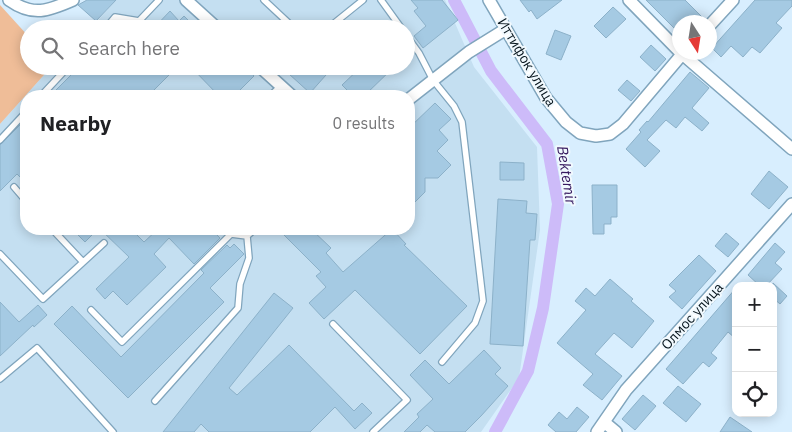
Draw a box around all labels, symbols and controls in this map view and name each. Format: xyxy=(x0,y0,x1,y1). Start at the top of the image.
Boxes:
street label: Иттифок улица xyxy=(494,15,561,110)
north arrow xyxy=(672,15,717,60)
search box xyxy=(20,20,415,75)
icon: search xyxy=(38,34,66,62)
text: Search here xyxy=(78,36,180,60)
text: Nearby xyxy=(40,109,111,137)
text: 0 results xyxy=(332,113,395,133)
water label: Bektemir xyxy=(553,144,581,206)
street label: Олмос улица xyxy=(657,278,727,353)
map controls xyxy=(732,282,777,417)
button: + xyxy=(732,282,777,327)
button: − xyxy=(732,327,777,372)
button: locate xyxy=(732,372,777,417)

